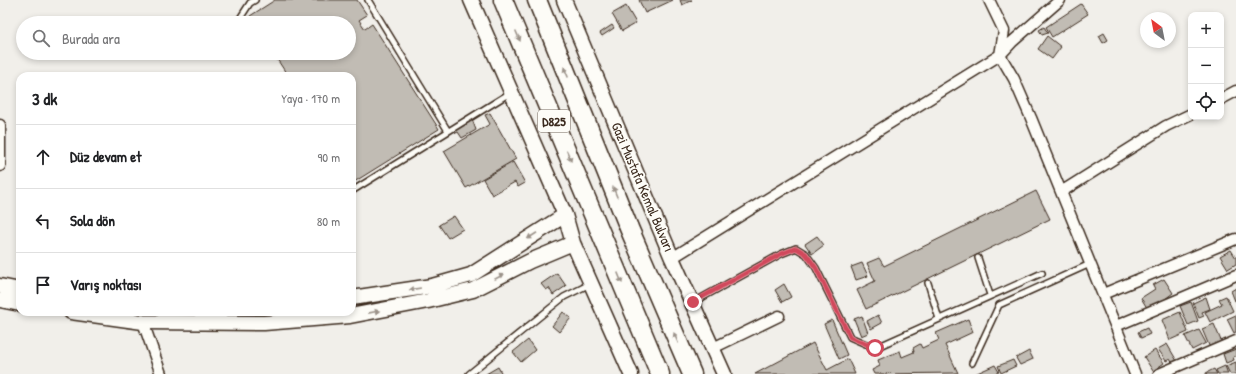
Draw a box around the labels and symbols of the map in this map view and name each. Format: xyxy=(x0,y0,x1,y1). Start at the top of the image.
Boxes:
north arrow xyxy=(1140,12,1176,48)
one-way arrow xyxy=(515,30,521,41)
one-way arrow xyxy=(563,66,569,77)
road number: D825 xyxy=(538,110,570,132)
street label: Gazi Mustafa Kemal Bulvarı xyxy=(608,119,679,254)
one-way arrow xyxy=(566,150,572,162)
one-way arrow xyxy=(611,186,617,198)
one-way arrow xyxy=(527,232,537,240)
one-way arrow xyxy=(617,272,623,284)
one-way arrow xyxy=(493,273,504,280)
one-way arrow xyxy=(409,286,421,292)
route end xyxy=(684,293,702,311)
one-way arrow xyxy=(368,308,380,314)
one-way arrow xyxy=(673,333,679,344)
route start xyxy=(866,339,884,357)

